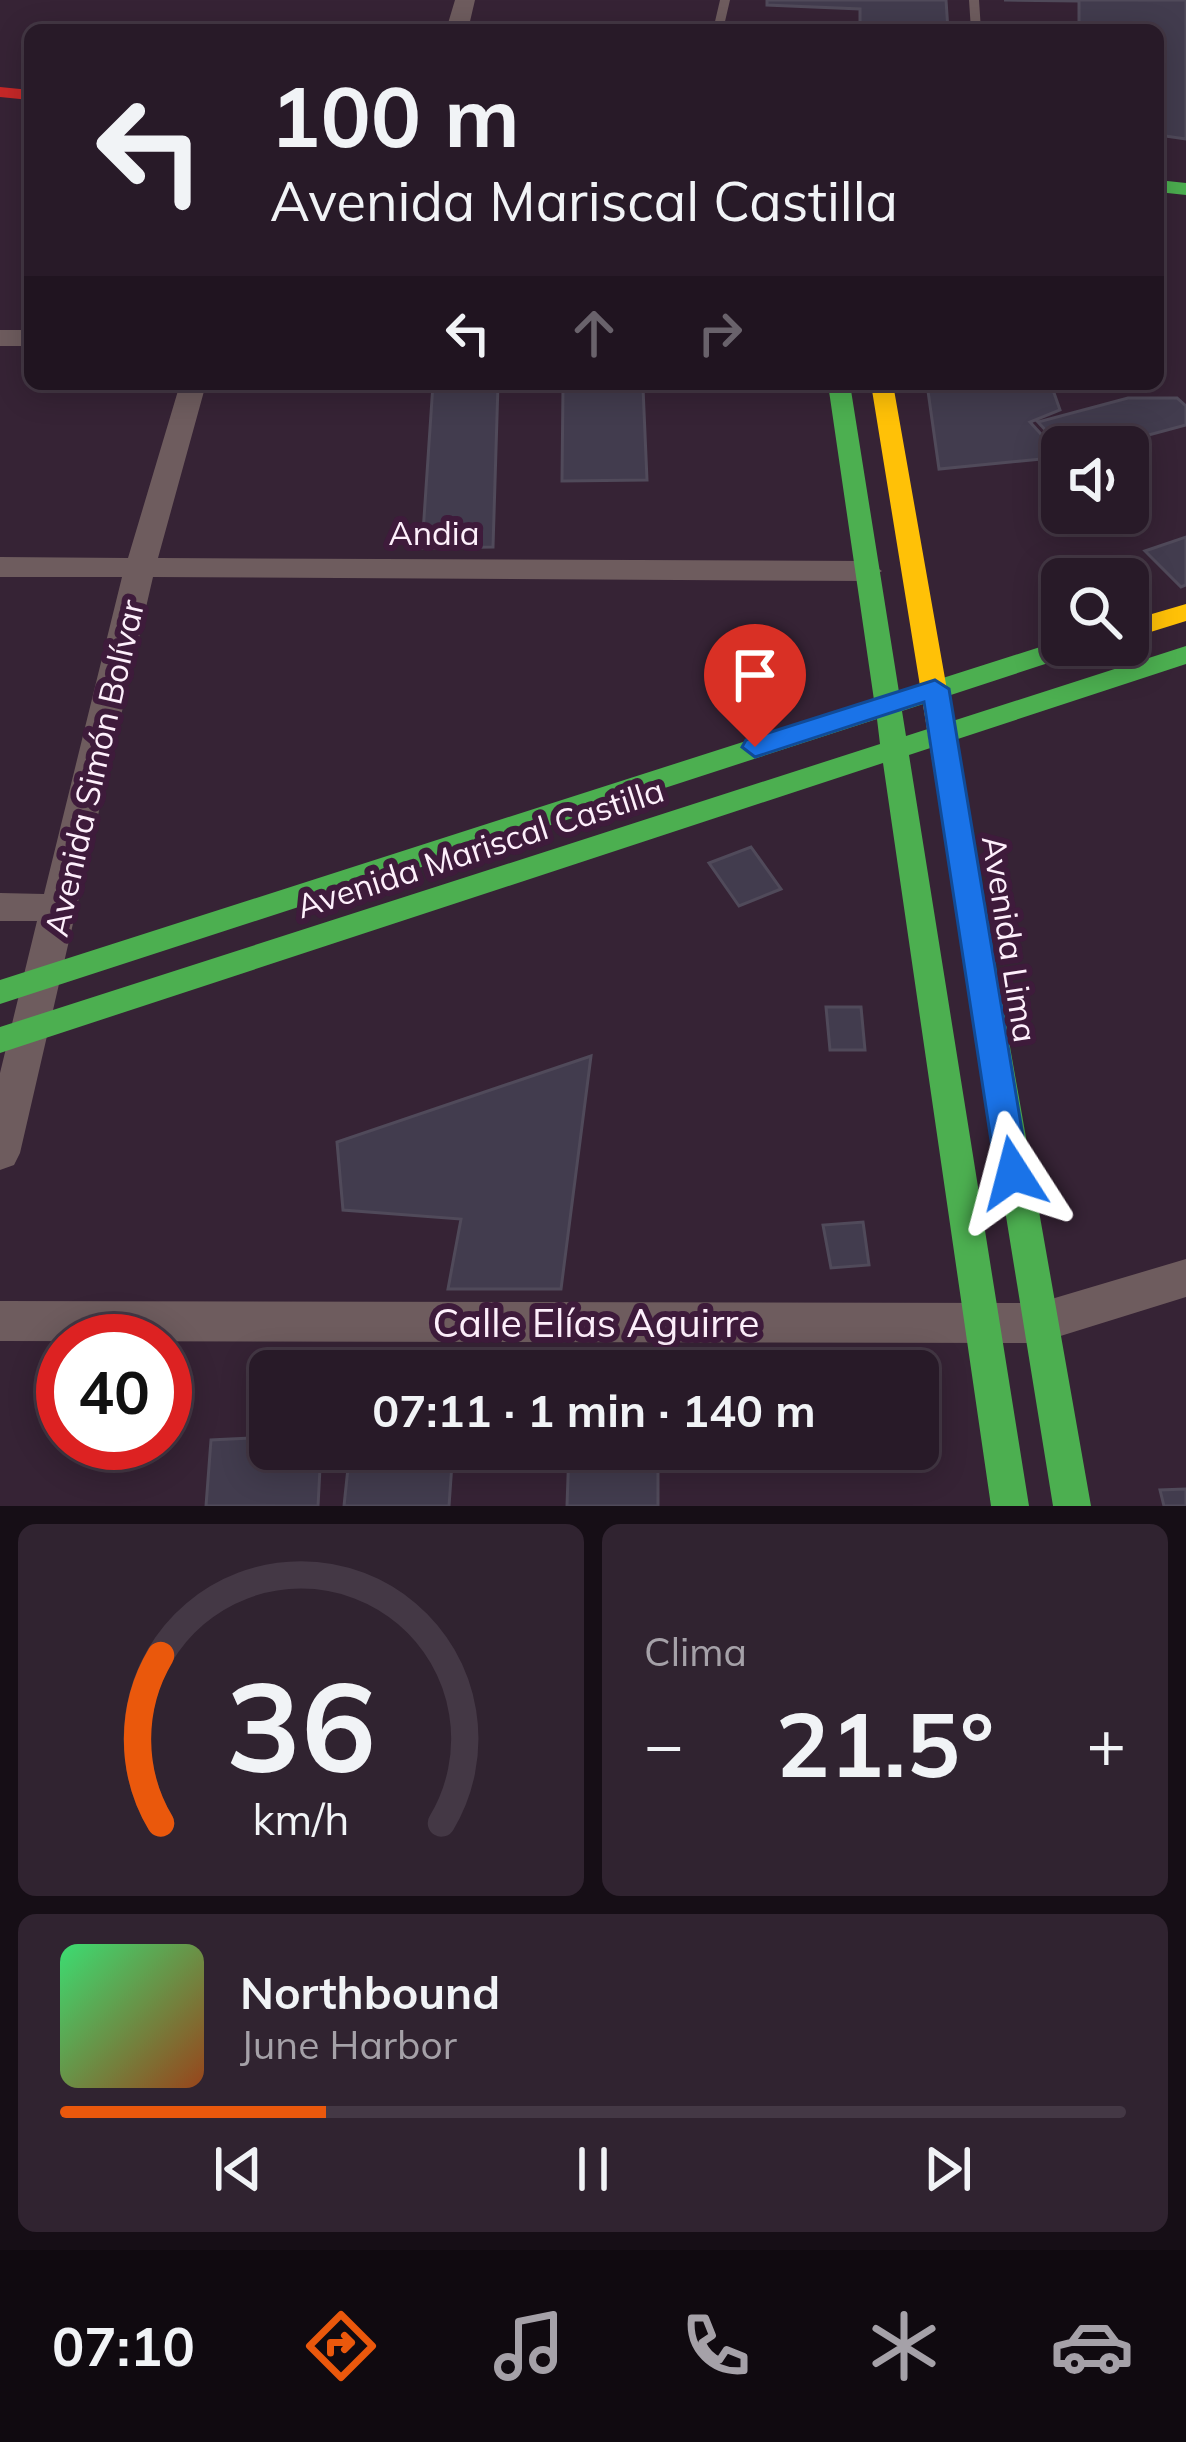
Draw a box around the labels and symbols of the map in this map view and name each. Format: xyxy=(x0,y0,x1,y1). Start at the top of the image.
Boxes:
street label: Andia xyxy=(388,512,480,553)
street label: Avenida Simón Bolívar xyxy=(35,596,152,940)
pin xyxy=(704,624,806,747)
street label: Avenida Mariscal Castilla xyxy=(291,769,669,926)
street label: Avenida Lima xyxy=(974,833,1047,1045)
position arrow xyxy=(950,1110,1076,1236)
street label: Calle Elías Aguirre xyxy=(433,1298,759,1347)
speed limit sign: 40 xyxy=(36,1314,192,1470)

